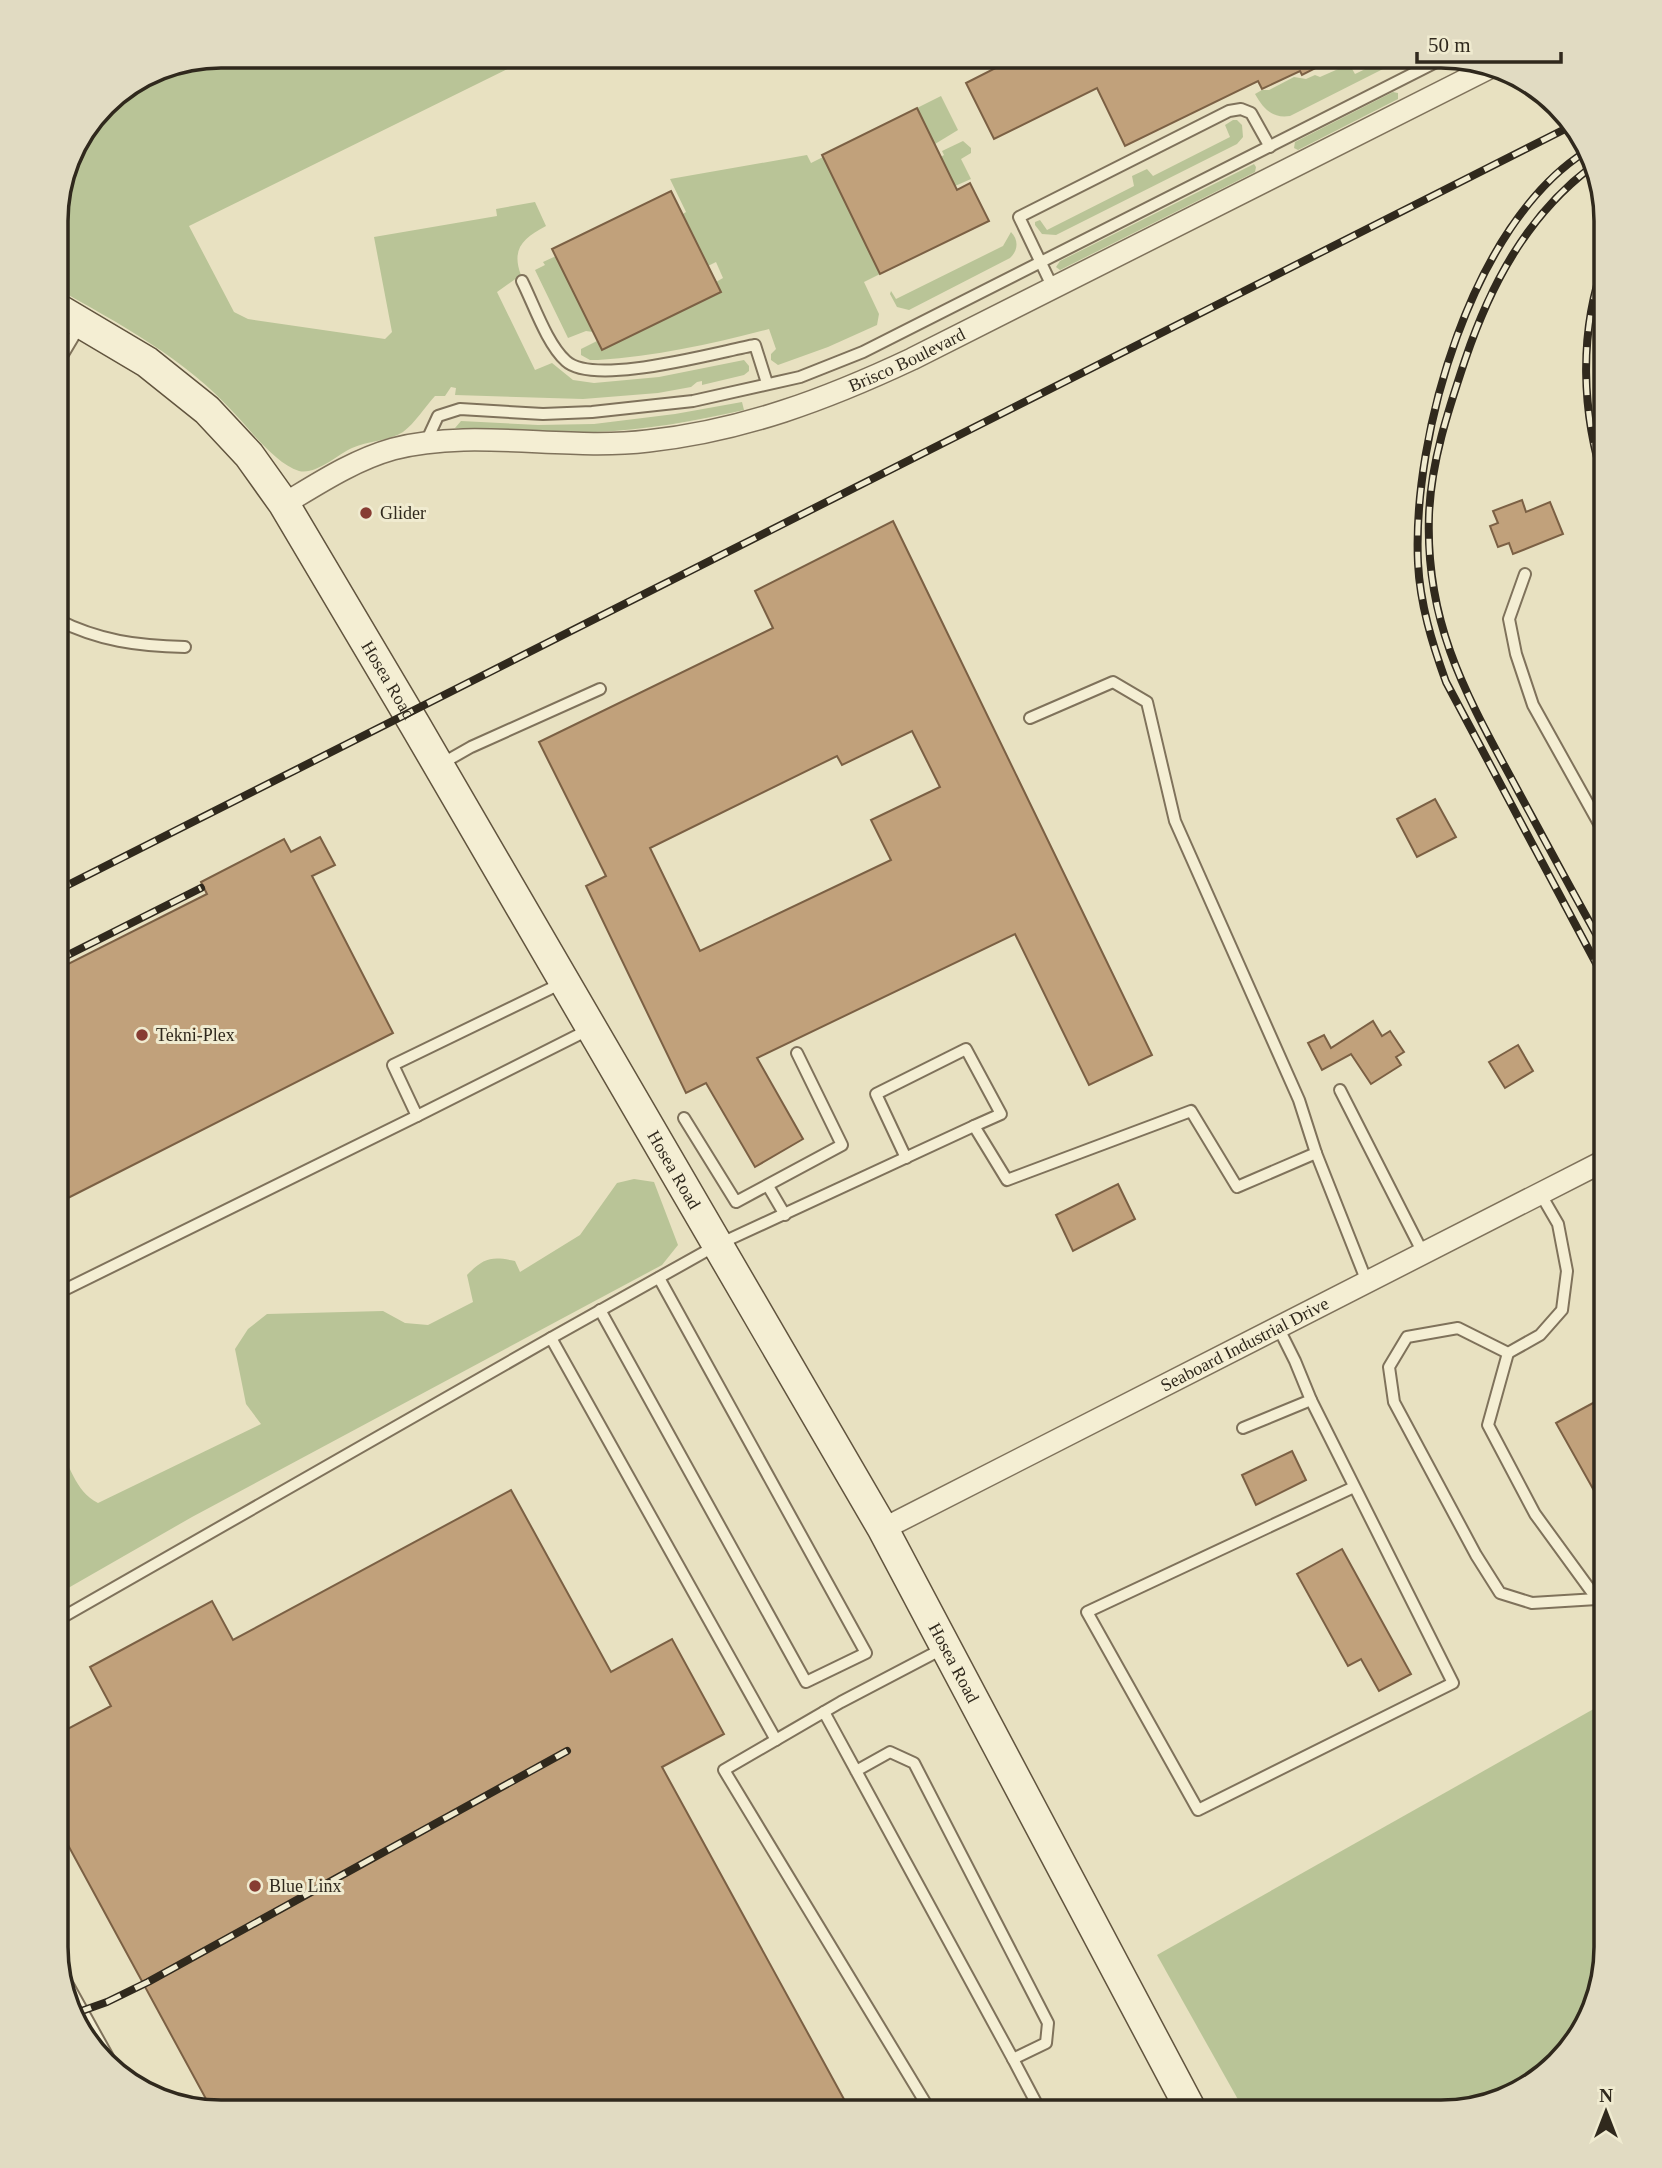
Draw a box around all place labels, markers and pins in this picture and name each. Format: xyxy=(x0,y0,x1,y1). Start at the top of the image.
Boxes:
place label: Glider xyxy=(380,503,426,523)
marker: Glider xyxy=(358,505,374,521)
place label: Tekni-Plex xyxy=(156,1025,235,1045)
marker: Tekni-Plex xyxy=(134,1027,150,1043)
place label: Blue Linx xyxy=(269,1876,342,1896)
marker: Blue Linx xyxy=(247,1878,263,1894)

